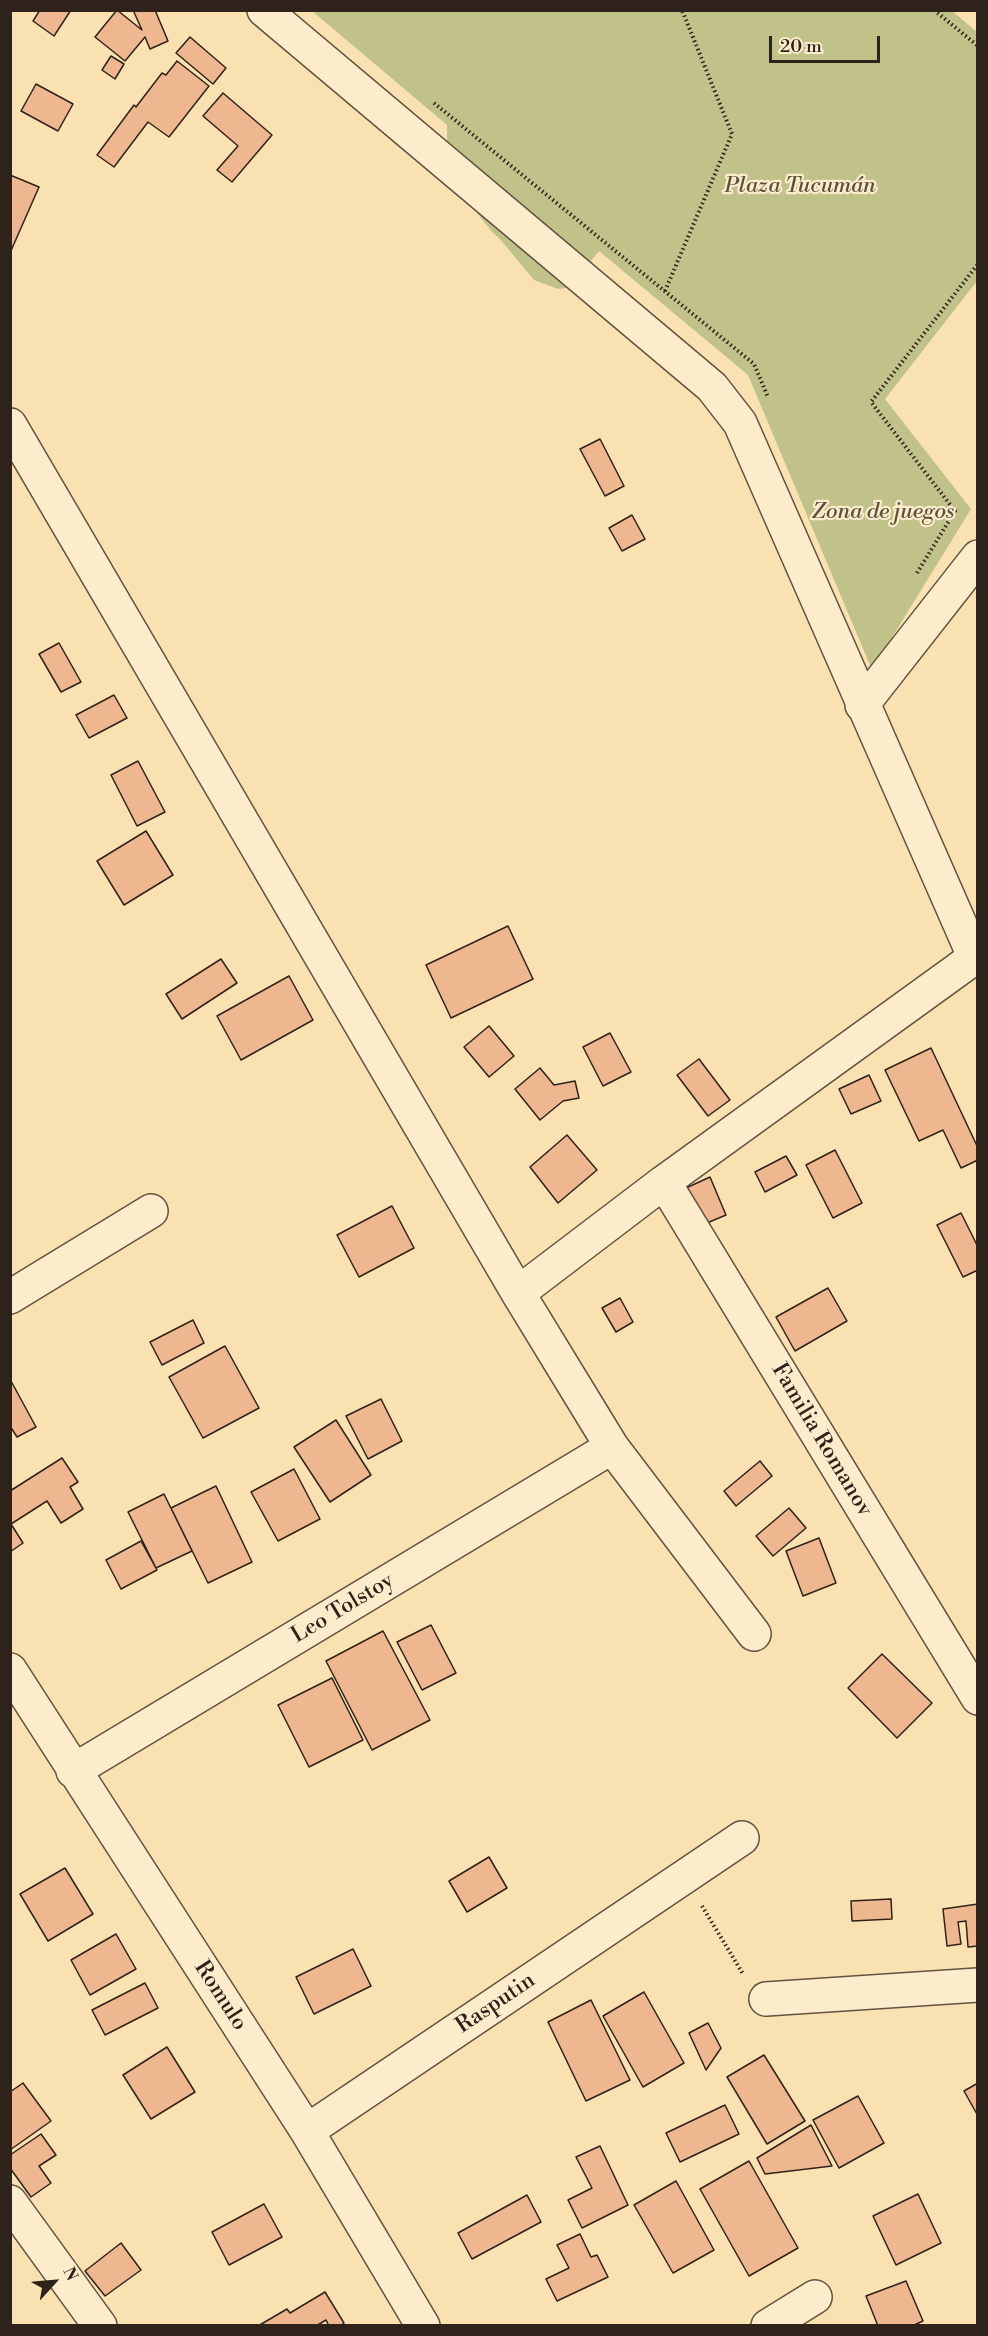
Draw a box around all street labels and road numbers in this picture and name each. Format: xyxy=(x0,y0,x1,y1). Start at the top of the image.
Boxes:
street label: Familia Romanov xyxy=(765,1359,877,1521)
street label: Leo Tolstoy xyxy=(287,1568,399,1650)
street label: Romulo xyxy=(188,1956,252,2036)
street label: Rasputin xyxy=(451,1968,541,2040)

